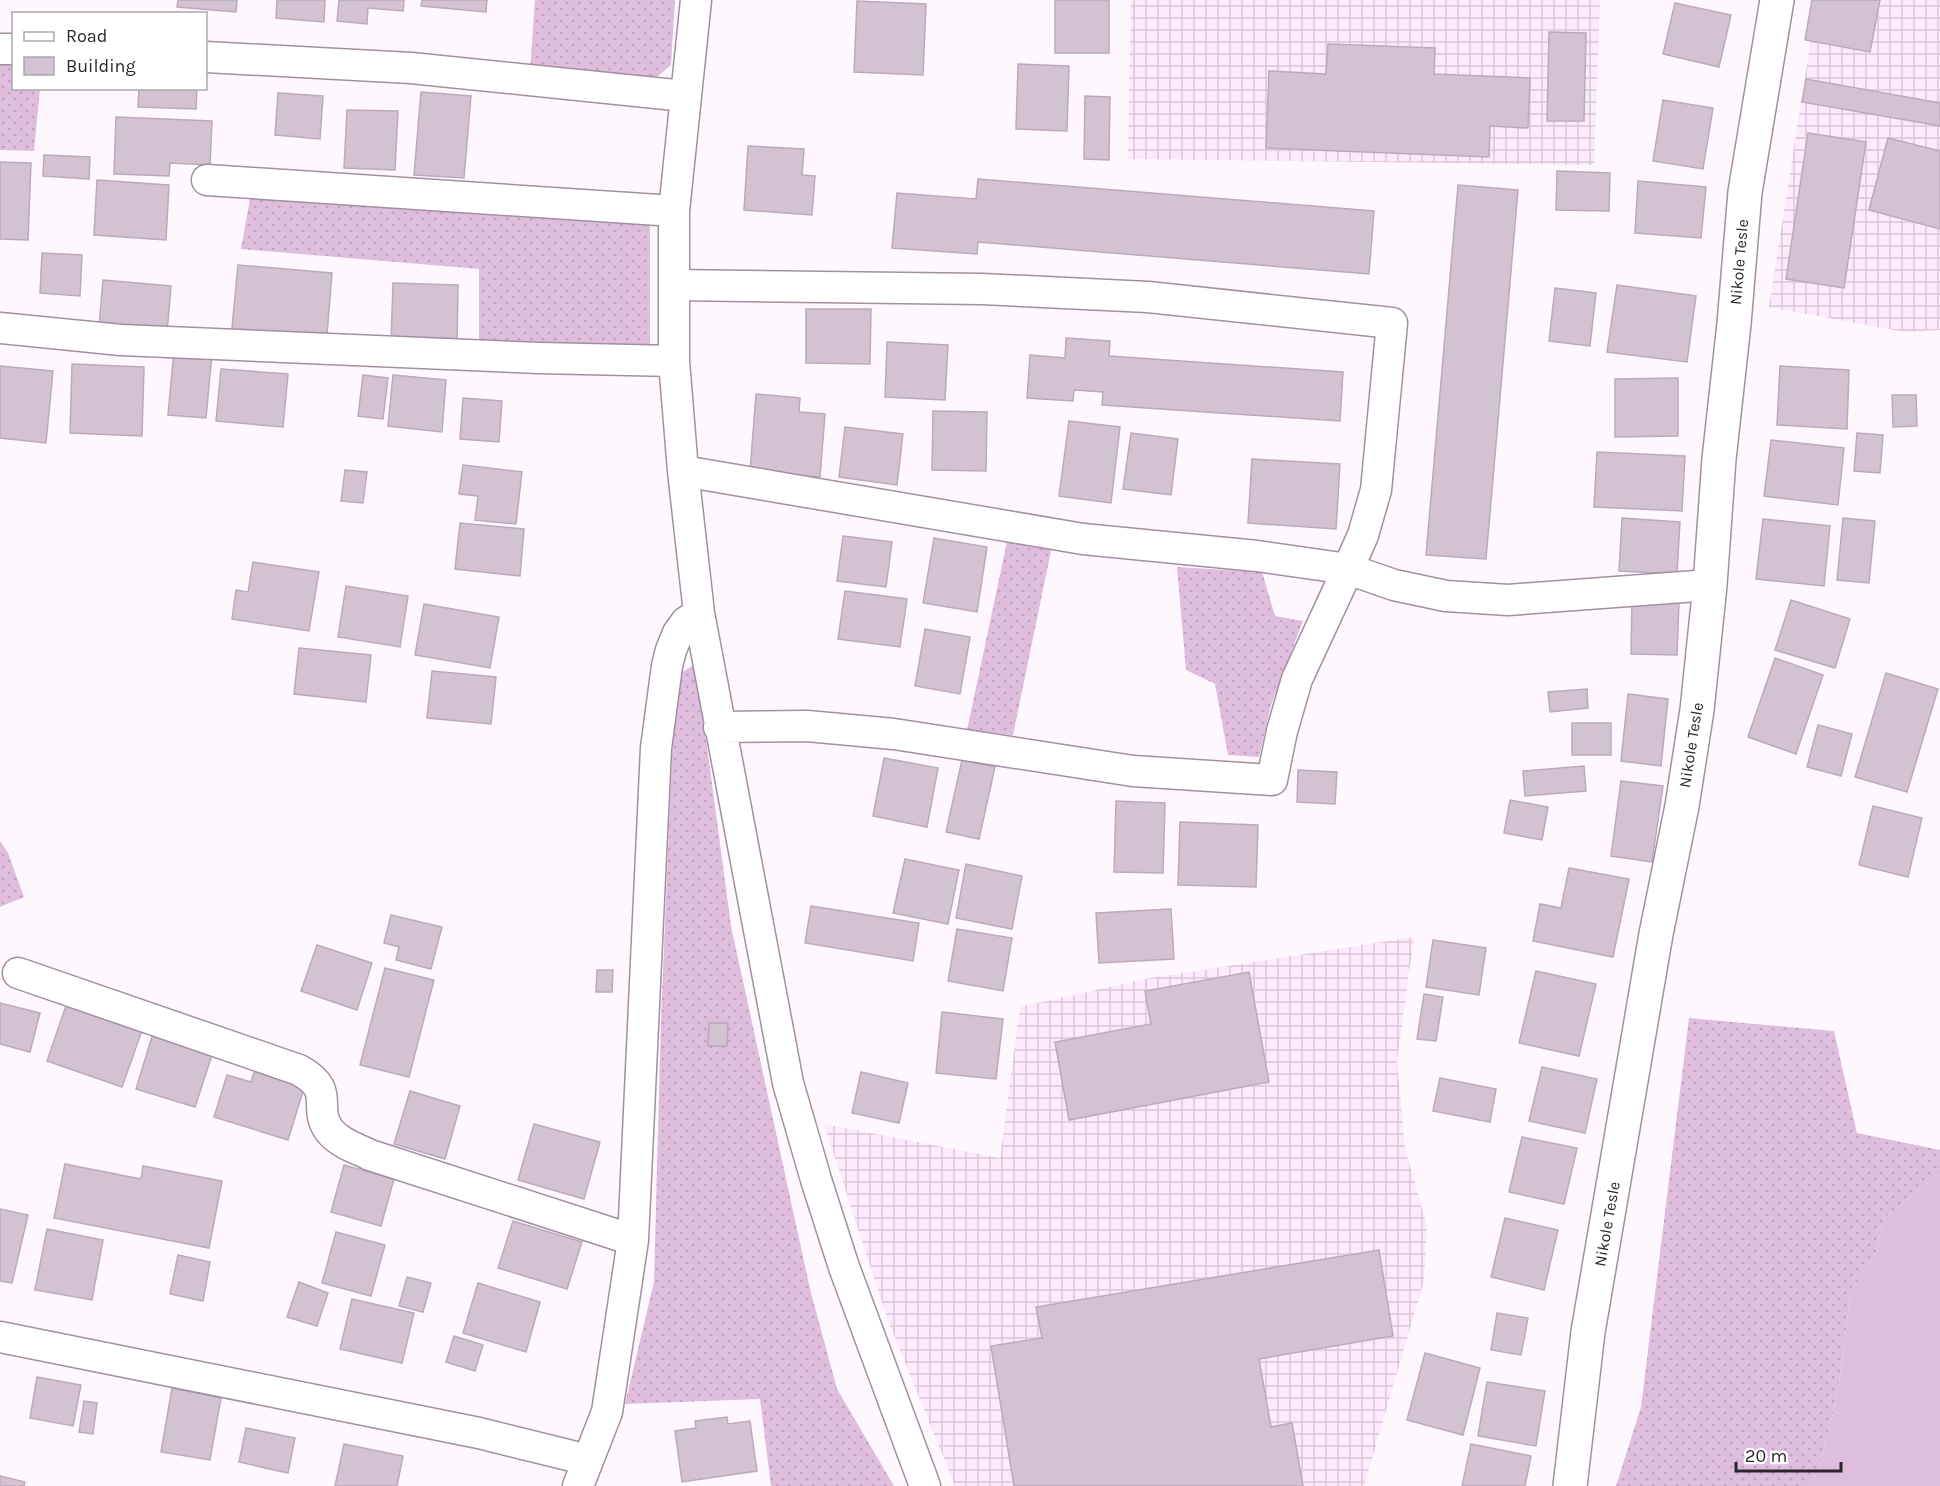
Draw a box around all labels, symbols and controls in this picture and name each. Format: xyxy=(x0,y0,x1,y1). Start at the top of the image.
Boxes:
legend xyxy=(12,12,207,90)
text: Road xyxy=(66,25,107,47)
text: Building xyxy=(66,55,136,77)
street label: Nikole Tesle xyxy=(1726,218,1752,306)
street label: Nikole Tesle xyxy=(1675,701,1707,789)
street label: Nikole Tesle xyxy=(1590,1180,1624,1268)
scale bar xyxy=(1736,1435,1841,1473)
text: 20 m xyxy=(1745,1445,1787,1467)

